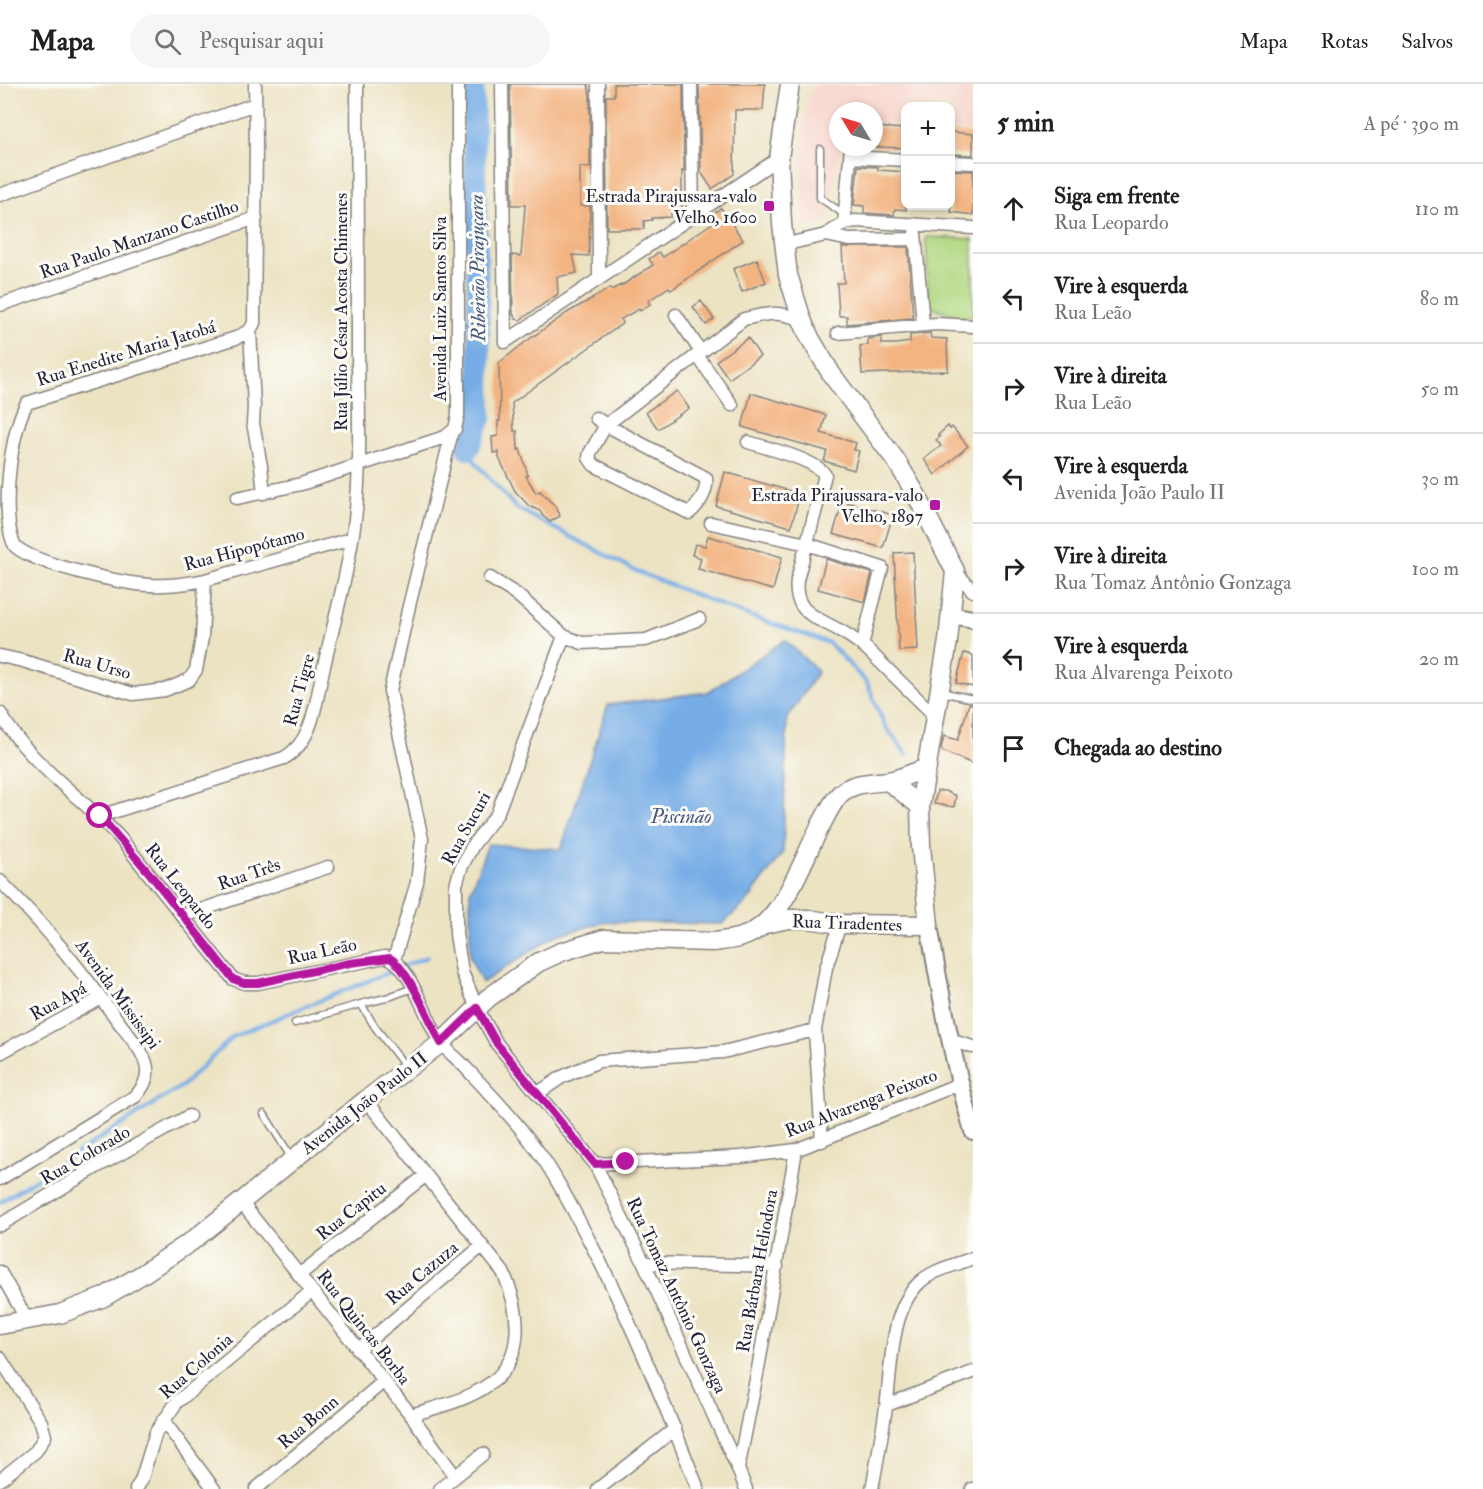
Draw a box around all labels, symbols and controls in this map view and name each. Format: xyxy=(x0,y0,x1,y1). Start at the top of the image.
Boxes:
search box xyxy=(130,14,550,68)
text: Mapa xyxy=(30,24,94,59)
icon: search xyxy=(151,25,184,58)
text: Pesquisar aqui xyxy=(199,27,324,55)
text: Mapa xyxy=(1240,28,1288,55)
text: Rotas xyxy=(1321,28,1368,55)
text: Salvos xyxy=(1401,28,1453,55)
north arrow xyxy=(829,102,883,156)
map controls xyxy=(901,102,955,210)
button: + xyxy=(901,102,955,156)
text: 5 min xyxy=(997,107,1054,139)
text: A pé · 390 m xyxy=(1363,111,1459,136)
button: − xyxy=(901,156,955,210)
text: Siga em frente xyxy=(1054,182,1179,210)
place label: Estrada Pirajussara-valo Velho, 1600 xyxy=(585,185,757,229)
icon: ahead xyxy=(997,192,1030,225)
street label: Rua Júlio César Acosta Chimenes xyxy=(330,193,353,431)
water label: Ribeirão Pirajuçara xyxy=(464,194,491,343)
street label: Rua Paulo Manzano Castilho xyxy=(37,195,242,284)
text: 110 m xyxy=(1415,196,1459,221)
marker: Estrada Pirajussara-valo Velho, 1600 xyxy=(762,199,776,213)
text: Rua Leopardo xyxy=(1054,210,1169,235)
street label: Avenida Luiz Santos Silva xyxy=(429,216,452,403)
text: Vire à esquerda xyxy=(1054,272,1188,300)
icon: left xyxy=(997,282,1030,315)
text: 80 m xyxy=(1420,286,1459,311)
text: Rua Leão xyxy=(1054,300,1132,325)
street label: Rua Enedite Maria Jatobá xyxy=(34,315,219,392)
text: Vire à direita xyxy=(1054,362,1167,390)
icon: right xyxy=(997,372,1030,405)
text: 50 m xyxy=(1420,376,1459,401)
text: Rua Leão xyxy=(1054,390,1132,415)
text: Vire à esquerda xyxy=(1054,452,1188,480)
icon: left xyxy=(997,462,1030,495)
text: 30 m xyxy=(1421,466,1459,491)
text: Avenida João Paulo II xyxy=(1054,480,1225,505)
place label: Estrada Pirajussara-valo Velho, 1897 xyxy=(751,484,923,528)
marker: Estrada Pirajussara-valo Velho, 1897 xyxy=(928,498,942,512)
street label: Rua Hipopótamo xyxy=(181,522,307,577)
text: Vire à direita xyxy=(1054,542,1167,570)
icon: right xyxy=(997,552,1030,585)
text: 100 m xyxy=(1412,556,1459,581)
text: Rua Tomaz Antônio Gonzaga xyxy=(1054,570,1291,595)
text: Vire à esquerda xyxy=(1054,632,1188,660)
icon: left xyxy=(997,642,1030,675)
street label: Rua Urso xyxy=(60,644,134,685)
text: 20 m xyxy=(1419,646,1459,671)
street label: Rua Tigre xyxy=(279,651,320,729)
text: Rua Alvarenga Peixoto xyxy=(1054,660,1233,685)
icon: arrive xyxy=(997,732,1030,765)
text: Chegada ao destino xyxy=(1054,734,1222,762)
street label: Rua Sucuri xyxy=(437,787,496,869)
route start xyxy=(86,802,112,828)
water label: Piscinão xyxy=(650,804,711,829)
street label: Rua Leopardo xyxy=(140,839,222,934)
street label: Rua Três xyxy=(215,853,284,896)
street label: Rua Tiradentes xyxy=(791,910,903,937)
street label: Rua Leão xyxy=(286,933,359,970)
street label: Avenida Mississipi xyxy=(69,934,165,1054)
street label: Rua Apá xyxy=(26,976,91,1026)
street label: Avenida João Paulo II xyxy=(296,1047,432,1160)
street label: Rua Alvarenga Peixoto xyxy=(782,1064,941,1143)
street label: Rua Colorado xyxy=(36,1120,134,1190)
route end xyxy=(612,1148,638,1174)
street label: Rua Capitu xyxy=(312,1177,391,1246)
street label: Rua Bárbara Heliodora xyxy=(732,1187,783,1354)
street label: Rua Tomaz Antônio Gonzaga xyxy=(621,1194,732,1397)
street label: Rua Cazuza xyxy=(381,1236,464,1310)
street label: Rua Quincas Borba xyxy=(312,1265,416,1390)
street label: Rua Colonia xyxy=(155,1328,238,1404)
street label: Rua Bonn xyxy=(273,1390,343,1454)

